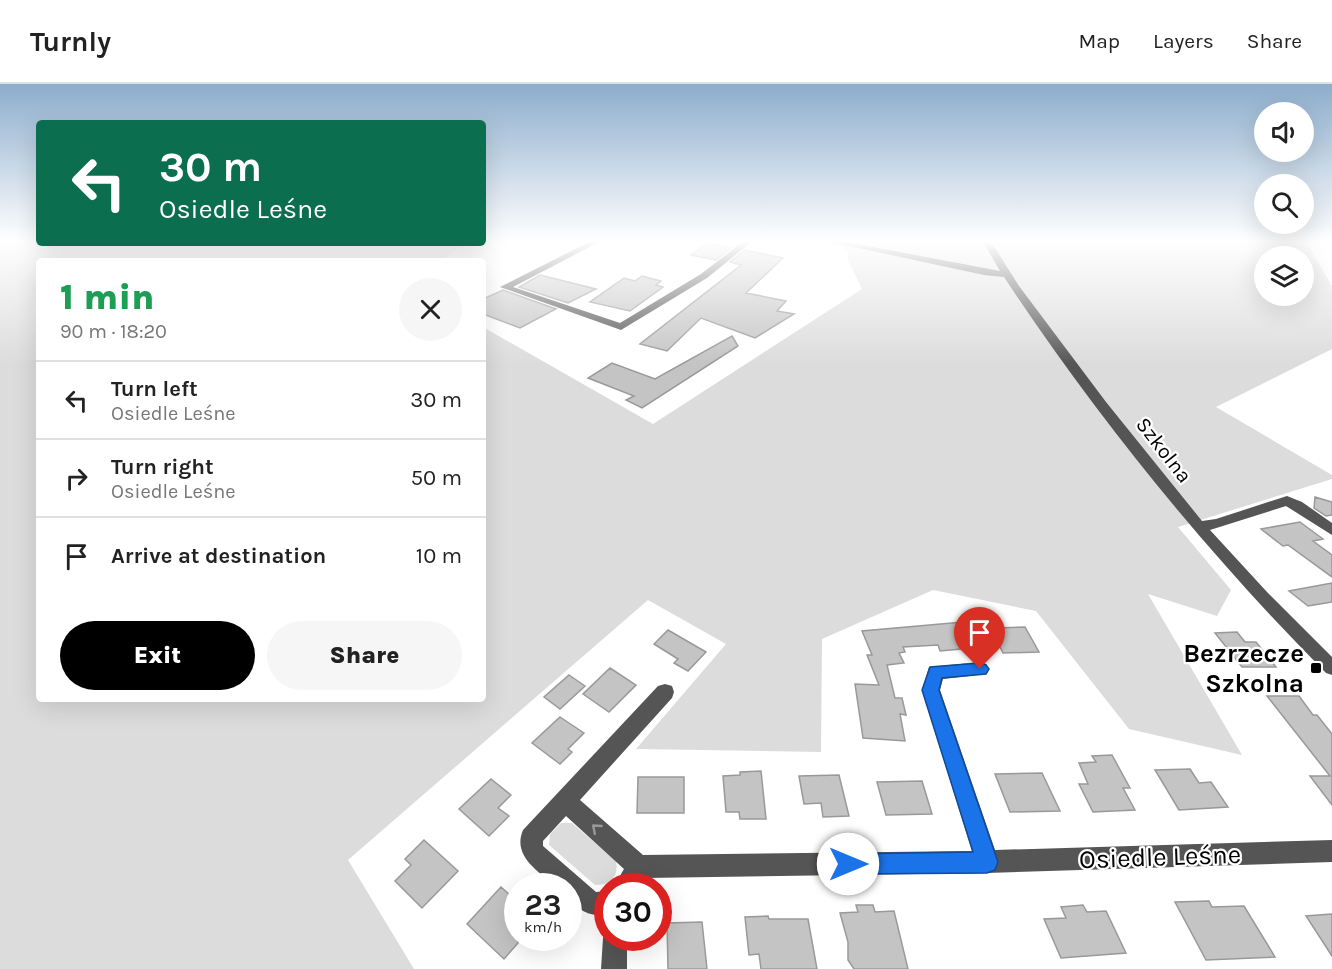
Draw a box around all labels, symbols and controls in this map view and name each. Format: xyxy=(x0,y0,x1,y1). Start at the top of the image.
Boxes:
text: Turnly xyxy=(30,25,111,58)
text: Map xyxy=(1078,29,1120,53)
text: Layers xyxy=(1153,29,1214,53)
text: Share xyxy=(1247,29,1302,53)
map controls xyxy=(1254,102,1314,306)
button: sound xyxy=(1254,102,1314,162)
text: 30 m xyxy=(159,142,262,192)
icon: left xyxy=(60,144,138,222)
button: search xyxy=(1254,174,1314,234)
text: Osiedle Leśne xyxy=(159,193,327,225)
button: layers xyxy=(1254,246,1314,306)
text: 1 min xyxy=(60,276,154,318)
button: close xyxy=(399,278,462,341)
text: 90 m · 18:20 xyxy=(60,320,167,343)
text: Turn left xyxy=(111,376,198,402)
icon: left xyxy=(60,384,93,417)
text: 30 m xyxy=(410,387,462,413)
text: Osiedle Leśne xyxy=(111,402,236,425)
street label: Szkolna xyxy=(1131,413,1197,487)
text: Turn right xyxy=(111,454,214,480)
icon: right xyxy=(60,462,93,495)
text: 50 m xyxy=(411,465,462,491)
text: Osiedle Leśne xyxy=(111,480,236,503)
icon: arrive xyxy=(60,540,93,573)
text: Arrive at destination xyxy=(111,543,326,569)
text: 10 m xyxy=(416,543,462,569)
pin xyxy=(954,607,1005,669)
icon: arrive xyxy=(963,616,996,649)
button: Exit xyxy=(60,621,255,690)
button: Share xyxy=(267,621,462,690)
place label: Bezrzecze Szkolna xyxy=(1183,638,1304,699)
marker: Bezrzecze Szkolna xyxy=(1309,661,1323,675)
one-way arrow xyxy=(592,824,602,835)
position arrow xyxy=(816,832,880,896)
street label: Osiedle Leśne xyxy=(1079,839,1241,875)
speed limit sign: 30 xyxy=(594,873,672,951)
text: 23 xyxy=(525,887,561,923)
text: km/h xyxy=(524,918,562,936)

